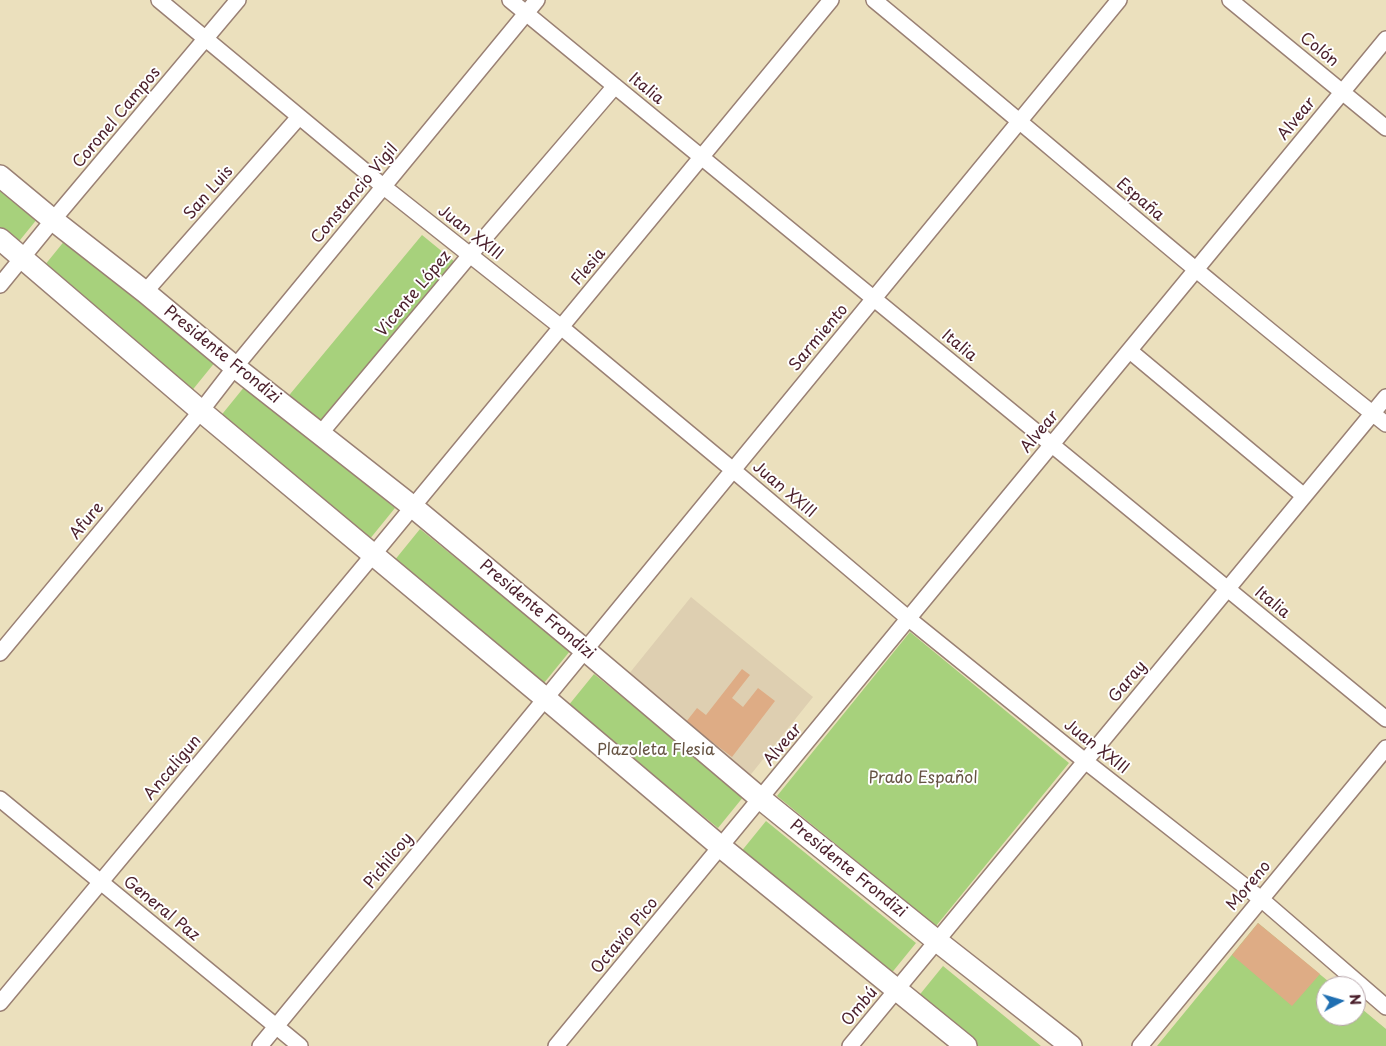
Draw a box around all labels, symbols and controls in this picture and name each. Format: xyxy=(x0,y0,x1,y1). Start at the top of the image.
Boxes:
street label: Colón xyxy=(1296,29,1342,71)
street label: Coronel Campos xyxy=(69,64,165,172)
street label: Italia xyxy=(624,69,668,109)
street label: Alvear xyxy=(1274,94,1320,144)
street label: Constancio Vigil xyxy=(308,140,402,248)
street label: San Luis xyxy=(181,162,237,224)
street label: España xyxy=(1112,175,1168,225)
street label: Juan XXIII xyxy=(434,202,506,264)
street label: Flesia xyxy=(568,244,610,290)
street label: Vicente López xyxy=(373,247,455,341)
street label: Sarmiento xyxy=(785,301,853,375)
street label: Presidente Frondizi xyxy=(160,302,284,408)
street label: Italia xyxy=(937,326,981,366)
street label: Alvear xyxy=(1017,407,1063,457)
street label: Juan XXIII xyxy=(748,458,820,522)
street label: Afure xyxy=(66,498,108,544)
street label: Presidente Frondizi xyxy=(475,556,599,664)
street label: Italia xyxy=(1250,583,1294,623)
street label: Garay xyxy=(1105,657,1151,707)
street label: Juan XXIII xyxy=(1060,716,1132,778)
street label: Alvear xyxy=(760,720,806,770)
street label: Ancaligun xyxy=(140,732,206,804)
park label: Plazoleta Flesia xyxy=(597,741,715,761)
park label: Prado Español xyxy=(868,769,978,789)
street label: Presidente Frondizi xyxy=(786,816,910,922)
street label: Pichilcoy xyxy=(361,829,417,893)
street label: Moreno xyxy=(1223,857,1275,915)
street label: General Paz xyxy=(119,872,203,946)
street label: Octavio Pico xyxy=(588,894,662,978)
north arrow xyxy=(1316,976,1366,1026)
street label: Ombú xyxy=(838,984,882,1030)
text: N xyxy=(1344,993,1366,1006)

